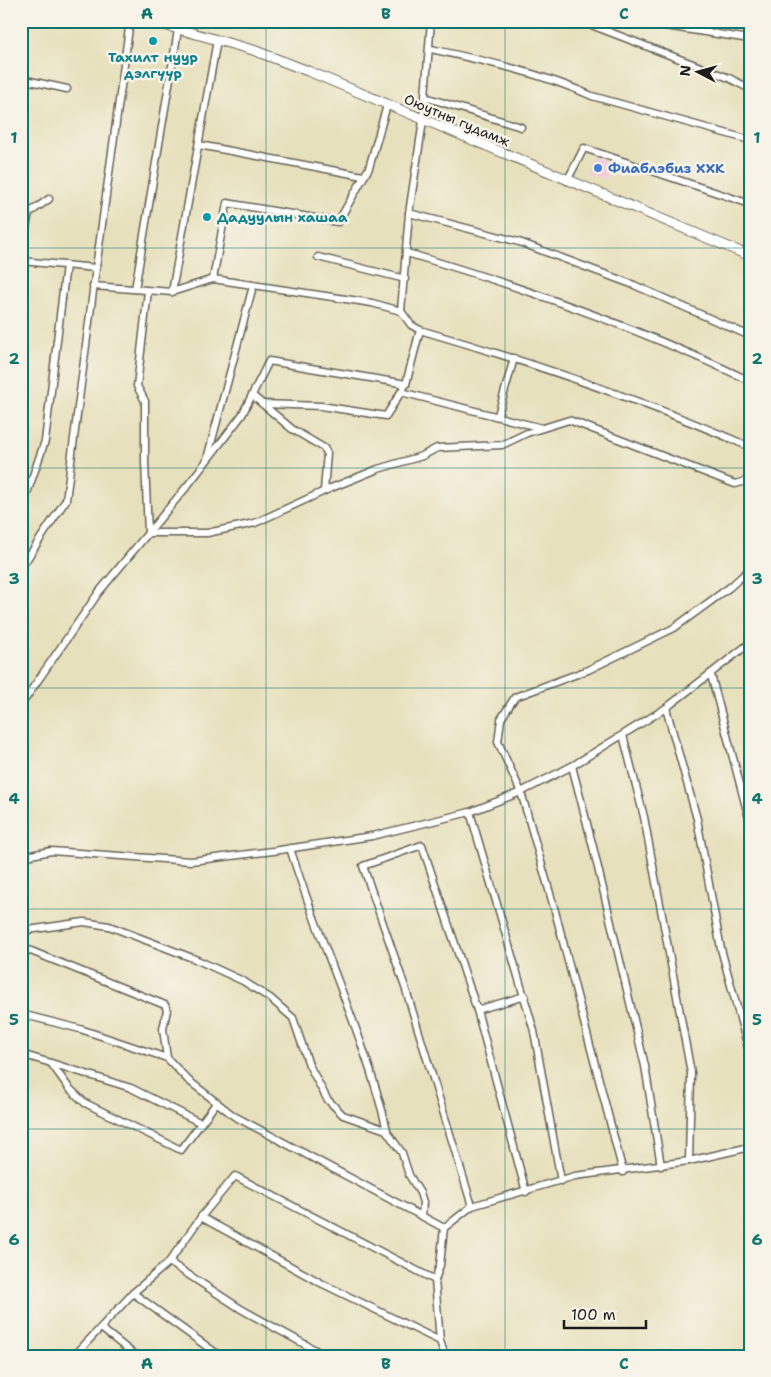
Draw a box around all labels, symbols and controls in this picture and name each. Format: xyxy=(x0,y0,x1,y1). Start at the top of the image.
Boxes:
text: A xyxy=(141,3,153,24)
text: B xyxy=(381,3,391,24)
text: C xyxy=(619,3,629,24)
marker: Тахилт нуур дэлгүүр xyxy=(147,35,159,47)
place label: Тахилт нуур дэлгүүр xyxy=(108,48,198,82)
north arrow xyxy=(674,48,724,98)
text: N xyxy=(676,64,695,77)
street label: Оюутны гудамж xyxy=(402,90,513,151)
text: 1 xyxy=(10,127,18,148)
text: 1 xyxy=(753,127,761,148)
place label: Фиаблэбиз ХХК xyxy=(608,159,725,177)
marker: Фиаблэбиз ХХК xyxy=(592,162,604,174)
place label: Дадуулын хашаа xyxy=(217,208,348,226)
marker: Дадуулын хашаа xyxy=(201,211,213,223)
text: 2 xyxy=(8,348,20,369)
text: 2 xyxy=(751,348,763,369)
text: 3 xyxy=(8,568,20,589)
text: 3 xyxy=(751,568,763,589)
text: 4 xyxy=(8,788,20,809)
text: 4 xyxy=(751,788,763,809)
text: 5 xyxy=(9,1009,19,1030)
text: 5 xyxy=(752,1009,762,1030)
text: 6 xyxy=(8,1229,20,1250)
text: 6 xyxy=(751,1229,763,1250)
scale bar xyxy=(564,1297,646,1329)
text: 100 m xyxy=(571,1305,616,1325)
text: A xyxy=(141,1353,153,1374)
text: B xyxy=(381,1353,391,1374)
text: C xyxy=(619,1353,629,1374)

